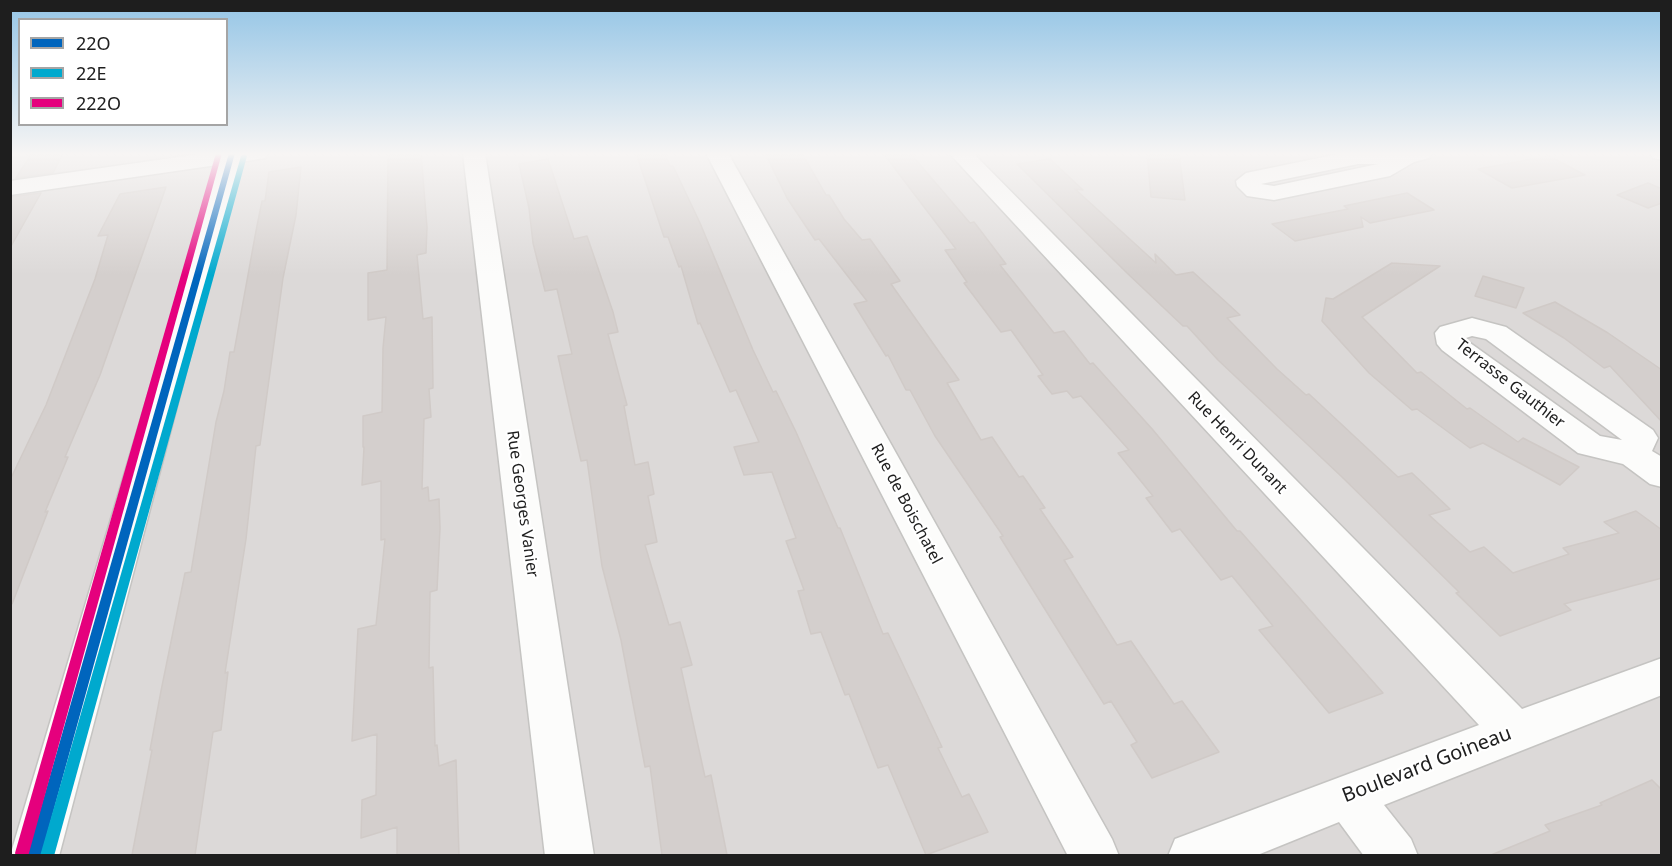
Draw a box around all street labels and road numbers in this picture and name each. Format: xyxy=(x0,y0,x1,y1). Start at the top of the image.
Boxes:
street label: Terrasse Gauthier xyxy=(1452,335,1568,433)
street label: Rue Henri Dunant xyxy=(1183,388,1291,498)
street label: Rue Georges Vanier xyxy=(502,429,542,579)
street label: Rue de Boischatel xyxy=(866,441,946,567)
street label: Boulevard Goineau xyxy=(1339,722,1515,808)

